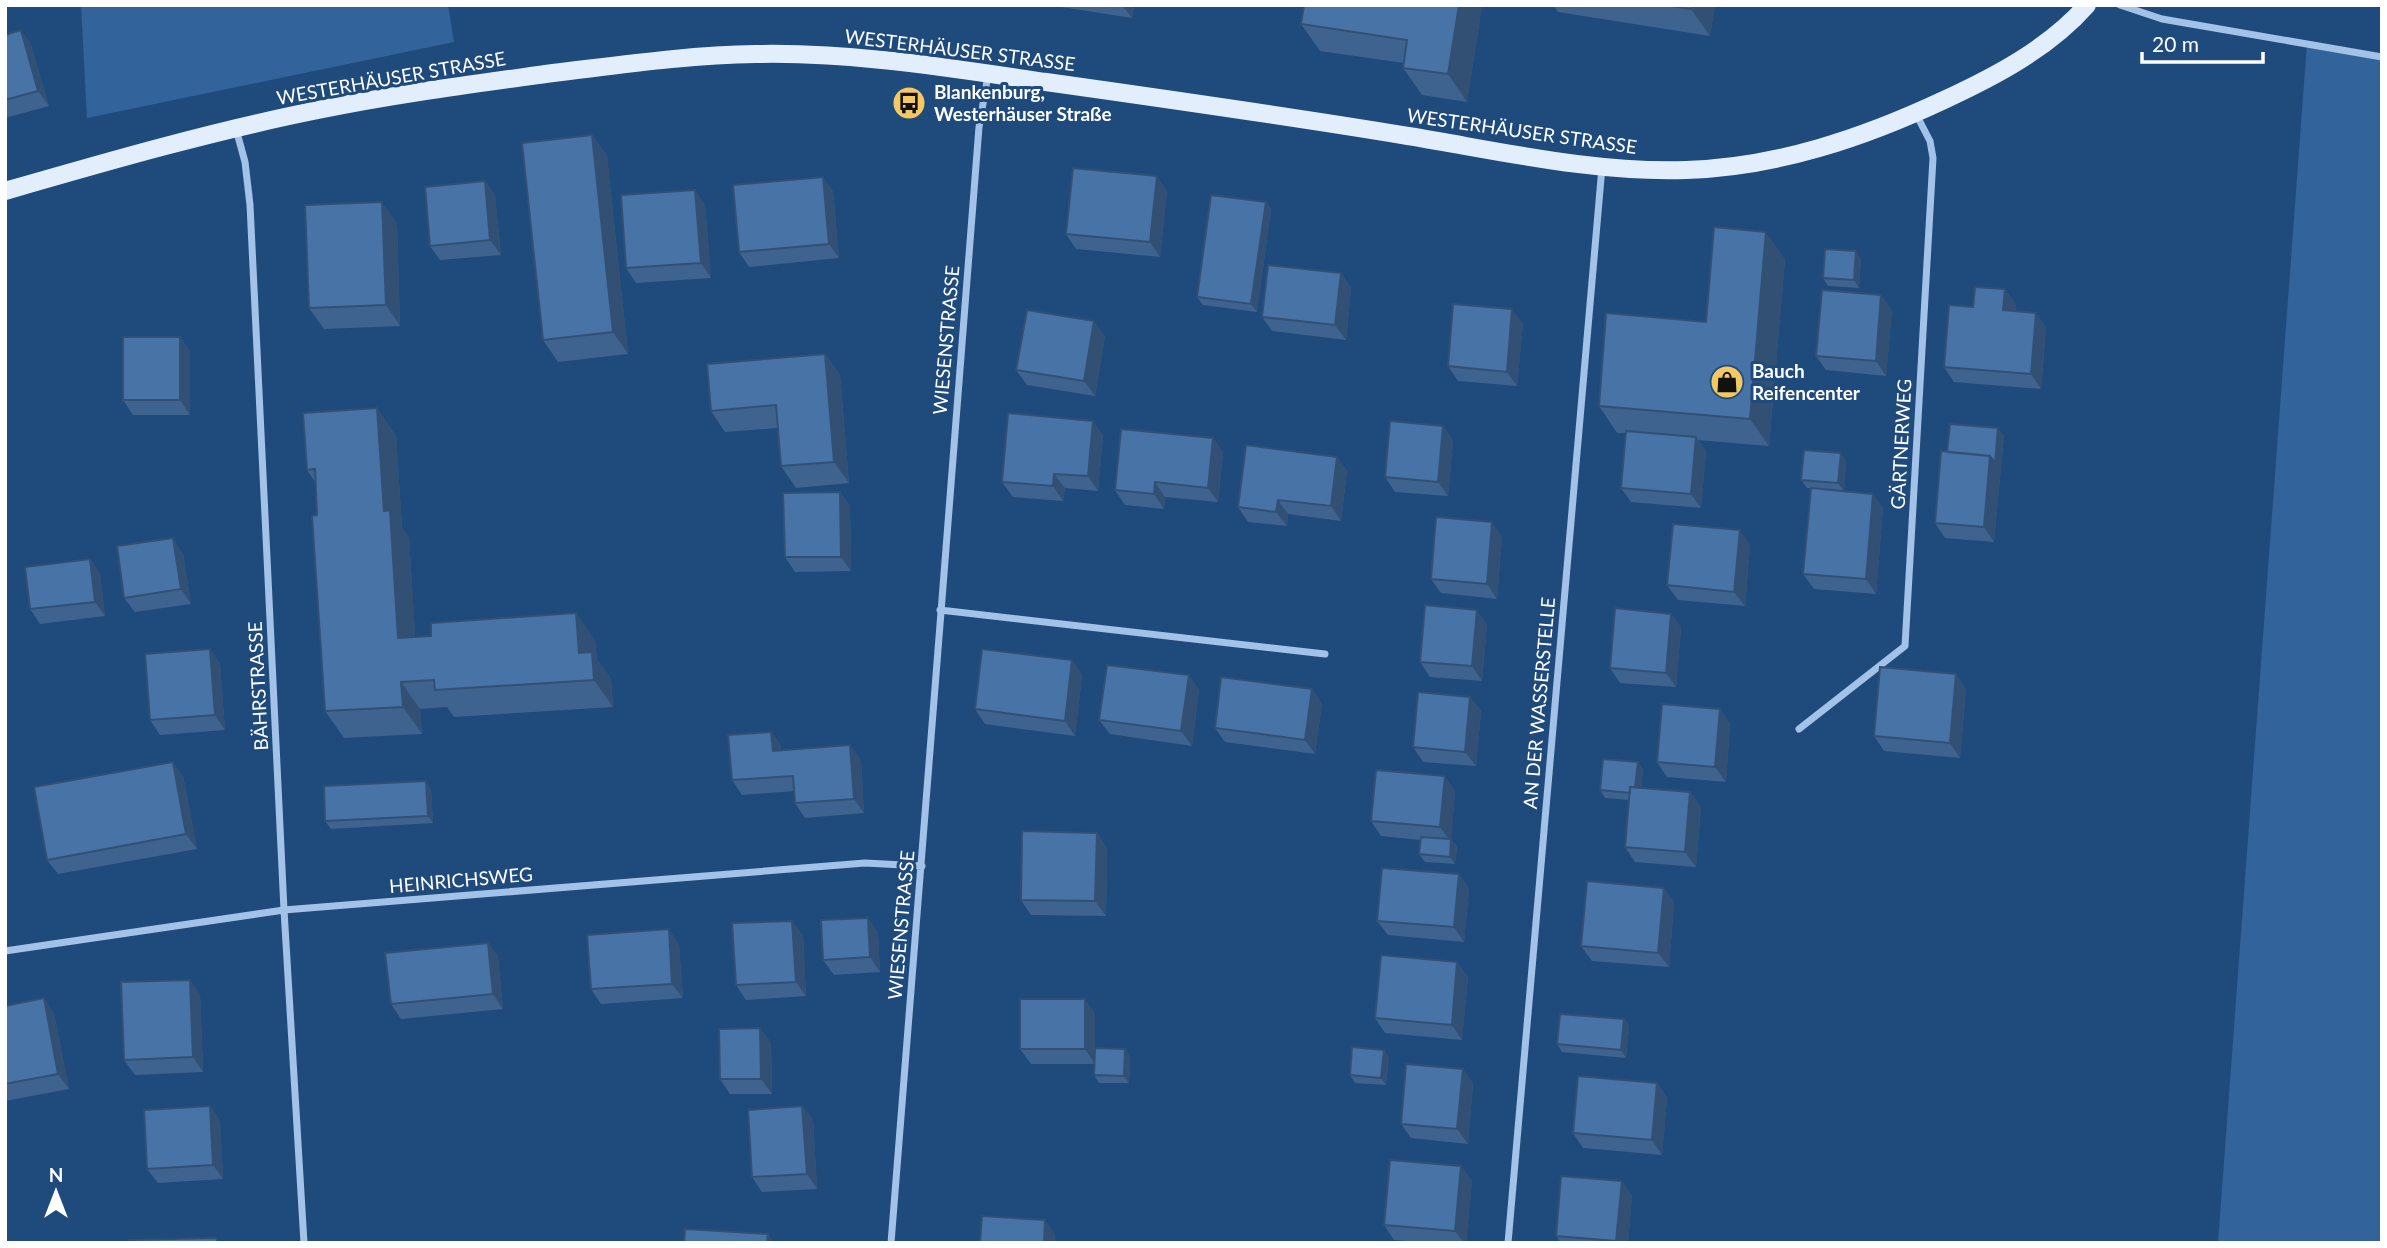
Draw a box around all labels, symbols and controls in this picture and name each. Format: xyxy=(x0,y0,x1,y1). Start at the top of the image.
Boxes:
scale bar xyxy=(2142,21,2263,65)
street label: WESTERHÄUSER STRASSE xyxy=(844,24,1077,75)
text: 20 m xyxy=(2152,31,2199,56)
street label: WESTERHÄUSER STRASSE xyxy=(275,46,507,109)
place label: Blankenburg, Westerhäuser Straße xyxy=(934,80,1112,125)
bus stop icon: Blankenburg, Westerhäuser Straße xyxy=(890,84,928,122)
street label: WESTERHÄUSER STRASSE xyxy=(1406,103,1639,158)
street label: WIESENSTRASSE xyxy=(928,264,963,415)
place label: Bauch Reifencenter xyxy=(1752,359,1861,404)
shop icon: Bauch Reifencenter xyxy=(1708,363,1746,401)
street label: GÄRTNERWEG xyxy=(1886,378,1915,510)
street label: AN DER WASSERSTELLE xyxy=(1518,596,1559,810)
street label: BÄHRSTRASSE xyxy=(243,621,272,751)
street label: WIESENSTRASSE xyxy=(883,849,918,1000)
street label: HEINRICHSWEG xyxy=(388,862,534,897)
north arrow xyxy=(21,1157,91,1227)
text: N xyxy=(49,1163,63,1186)

